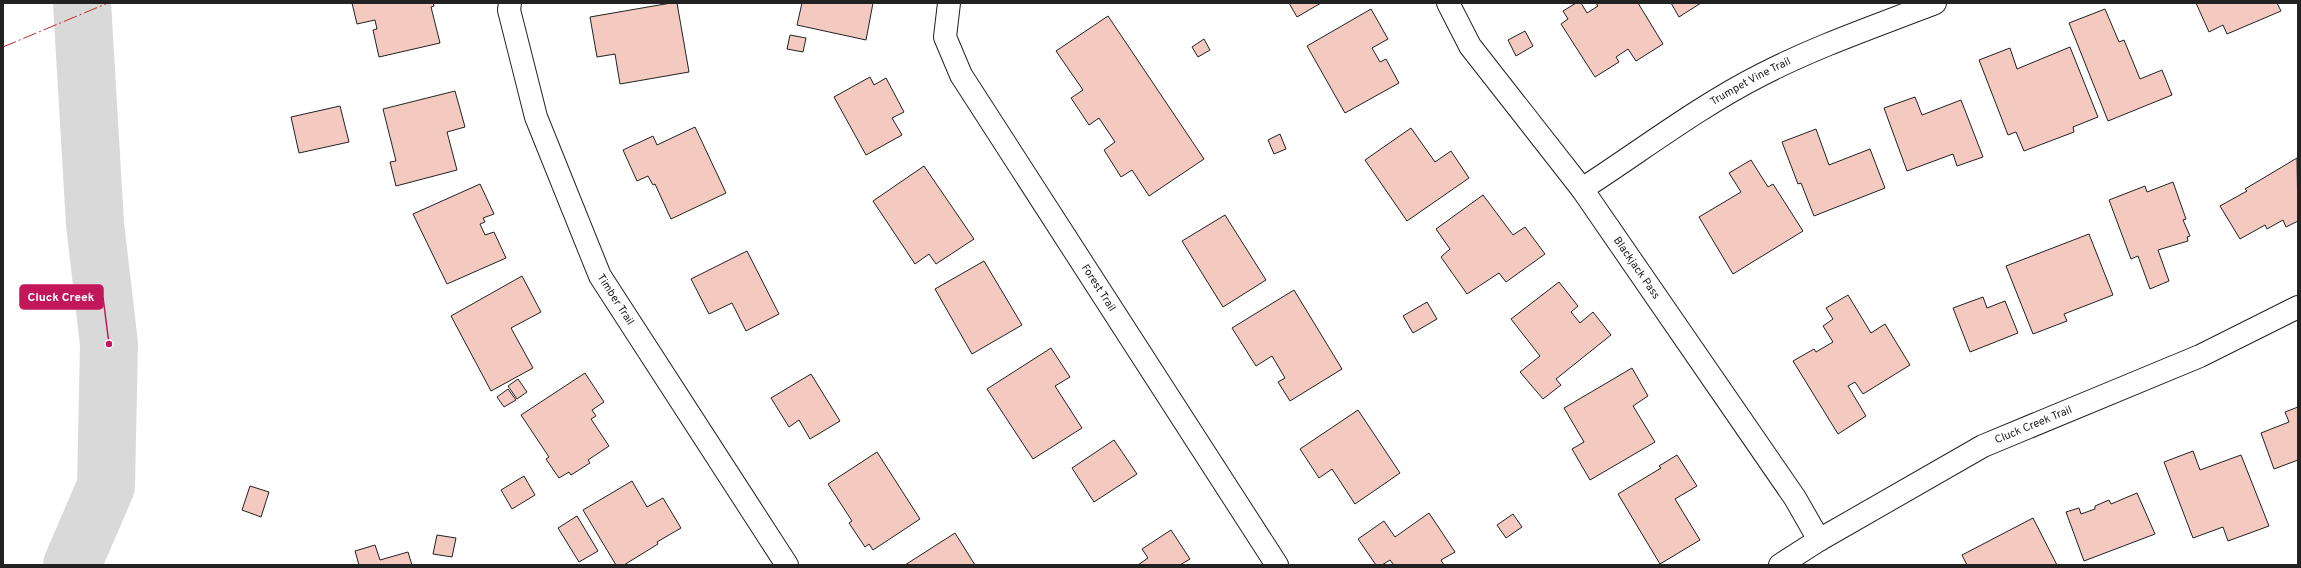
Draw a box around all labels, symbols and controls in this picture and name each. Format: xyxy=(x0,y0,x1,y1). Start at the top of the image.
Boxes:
street label: Trumpet Vine Trail xyxy=(1708,54,1793,109)
street label: Blackjack Pass xyxy=(1610,234,1663,302)
street label: Forest Trail xyxy=(1078,262,1119,314)
street label: Timber Trail xyxy=(594,271,637,328)
callout: Cluck Creek xyxy=(20,285,103,309)
text: Cluck Creek xyxy=(28,290,95,306)
street label: Cluck Creek Trail xyxy=(1993,403,2074,447)

